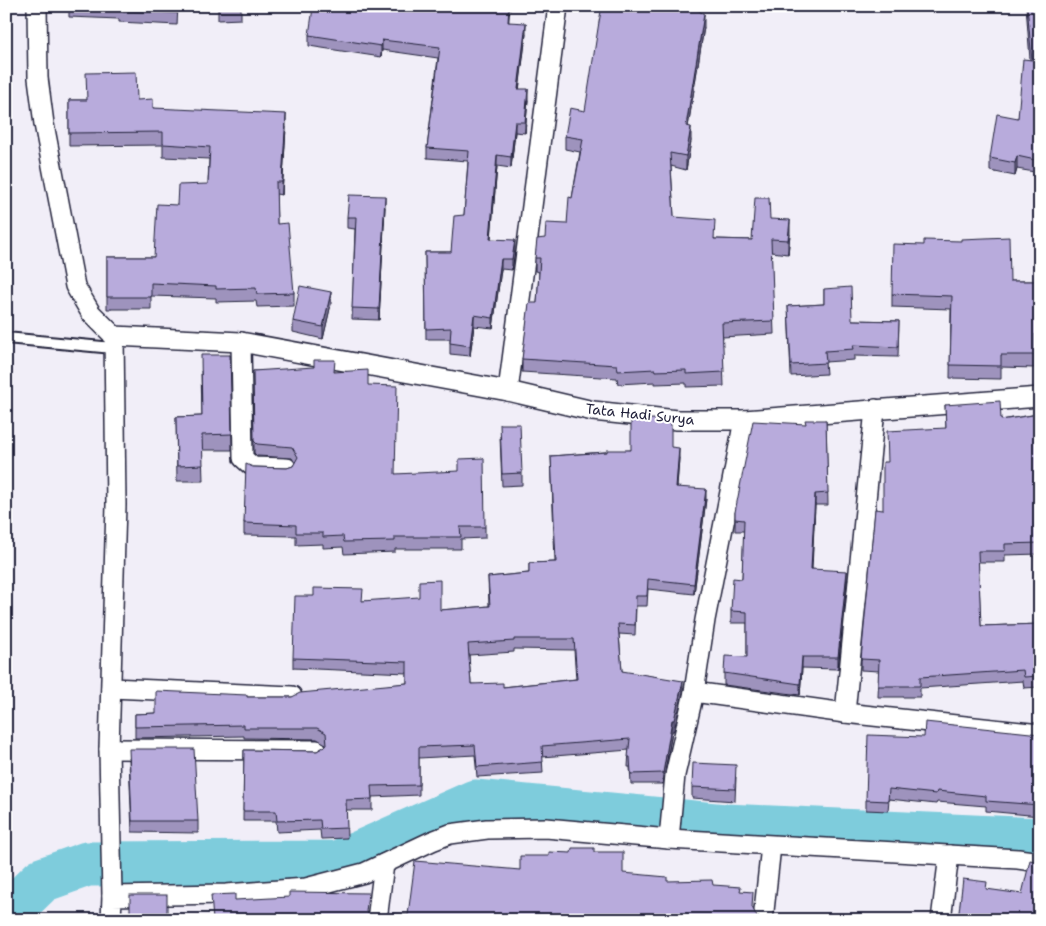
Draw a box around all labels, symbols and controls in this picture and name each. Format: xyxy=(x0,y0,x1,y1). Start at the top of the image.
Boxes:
street label: Tata Hadi Surya xyxy=(585,399,696,429)

